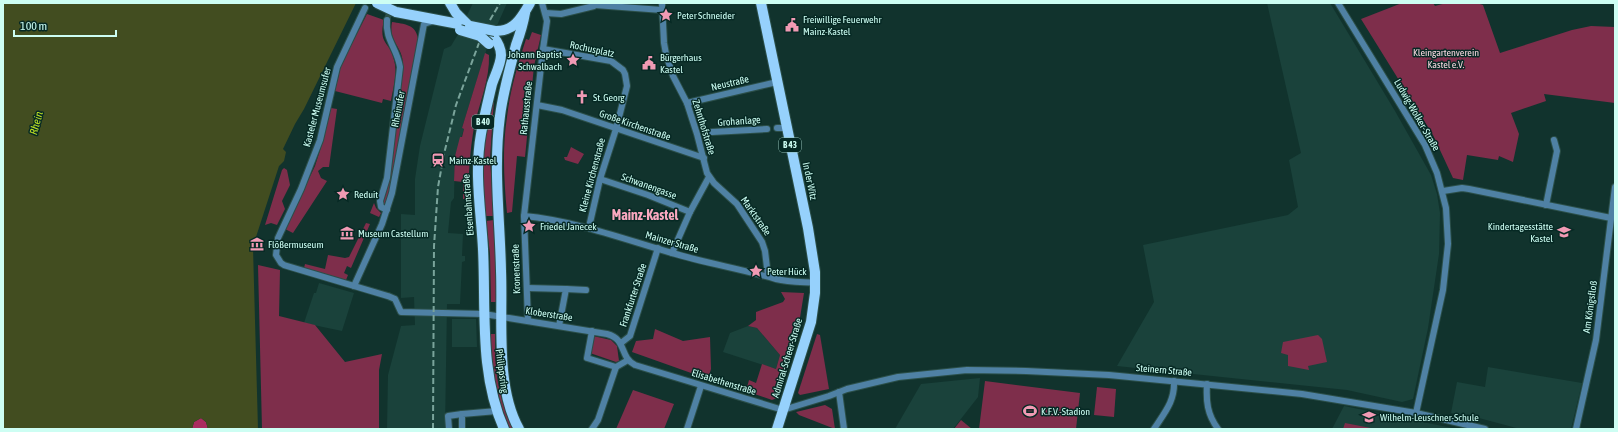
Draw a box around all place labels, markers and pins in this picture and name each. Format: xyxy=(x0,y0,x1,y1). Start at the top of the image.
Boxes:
place icon: Peter Schneider xyxy=(658,7,674,23)
place label: Peter Schneider xyxy=(677,10,736,21)
place label: Freiwillige Feuerwehr Mainz-Kastel xyxy=(803,14,882,37)
public building icon: Freiwillige Feuerwehr Mainz-Kastel xyxy=(784,17,800,33)
place label: Johann Baptist Schwalbach xyxy=(508,49,562,72)
place icon: Johann Baptist Schwalbach xyxy=(565,52,581,68)
place label: Bürgerhaus Kastel xyxy=(660,52,702,75)
public building icon: Bürgerhaus Kastel xyxy=(641,55,657,71)
church icon: St. Georg xyxy=(574,89,590,105)
place label: St. Georg xyxy=(593,92,625,103)
station icon: Mainz-Kastel xyxy=(430,152,446,168)
place label: Mainz-Kastel xyxy=(449,155,497,166)
place icon: Reduit xyxy=(335,186,351,202)
place label: Reduit xyxy=(354,189,378,200)
place icon: Friedel Janecek xyxy=(521,218,537,234)
place label: Friedel Janecek xyxy=(540,221,597,232)
place label: Kindertagesstätte Kastel xyxy=(1488,221,1553,244)
school or university icon: Kindertagesstätte Kastel xyxy=(1556,224,1572,240)
museum icon: Museum Castellum xyxy=(339,225,355,241)
place label: Museum Castellum xyxy=(358,228,428,239)
museum icon: Flößermuseum xyxy=(249,236,265,252)
place label: Flößermuseum xyxy=(268,239,324,250)
place icon: Peter Hück xyxy=(748,263,764,279)
place label: Peter Hück xyxy=(767,266,807,277)
sports icon: K.F.V.-Stadion xyxy=(1022,403,1038,419)
place label: K.F.V.-Stadion xyxy=(1041,406,1090,417)
school or university icon: Wilhelm-Leuschner-Schule xyxy=(1361,409,1377,425)
place label: Wilhelm-Leuschner-Schule xyxy=(1380,412,1479,423)

